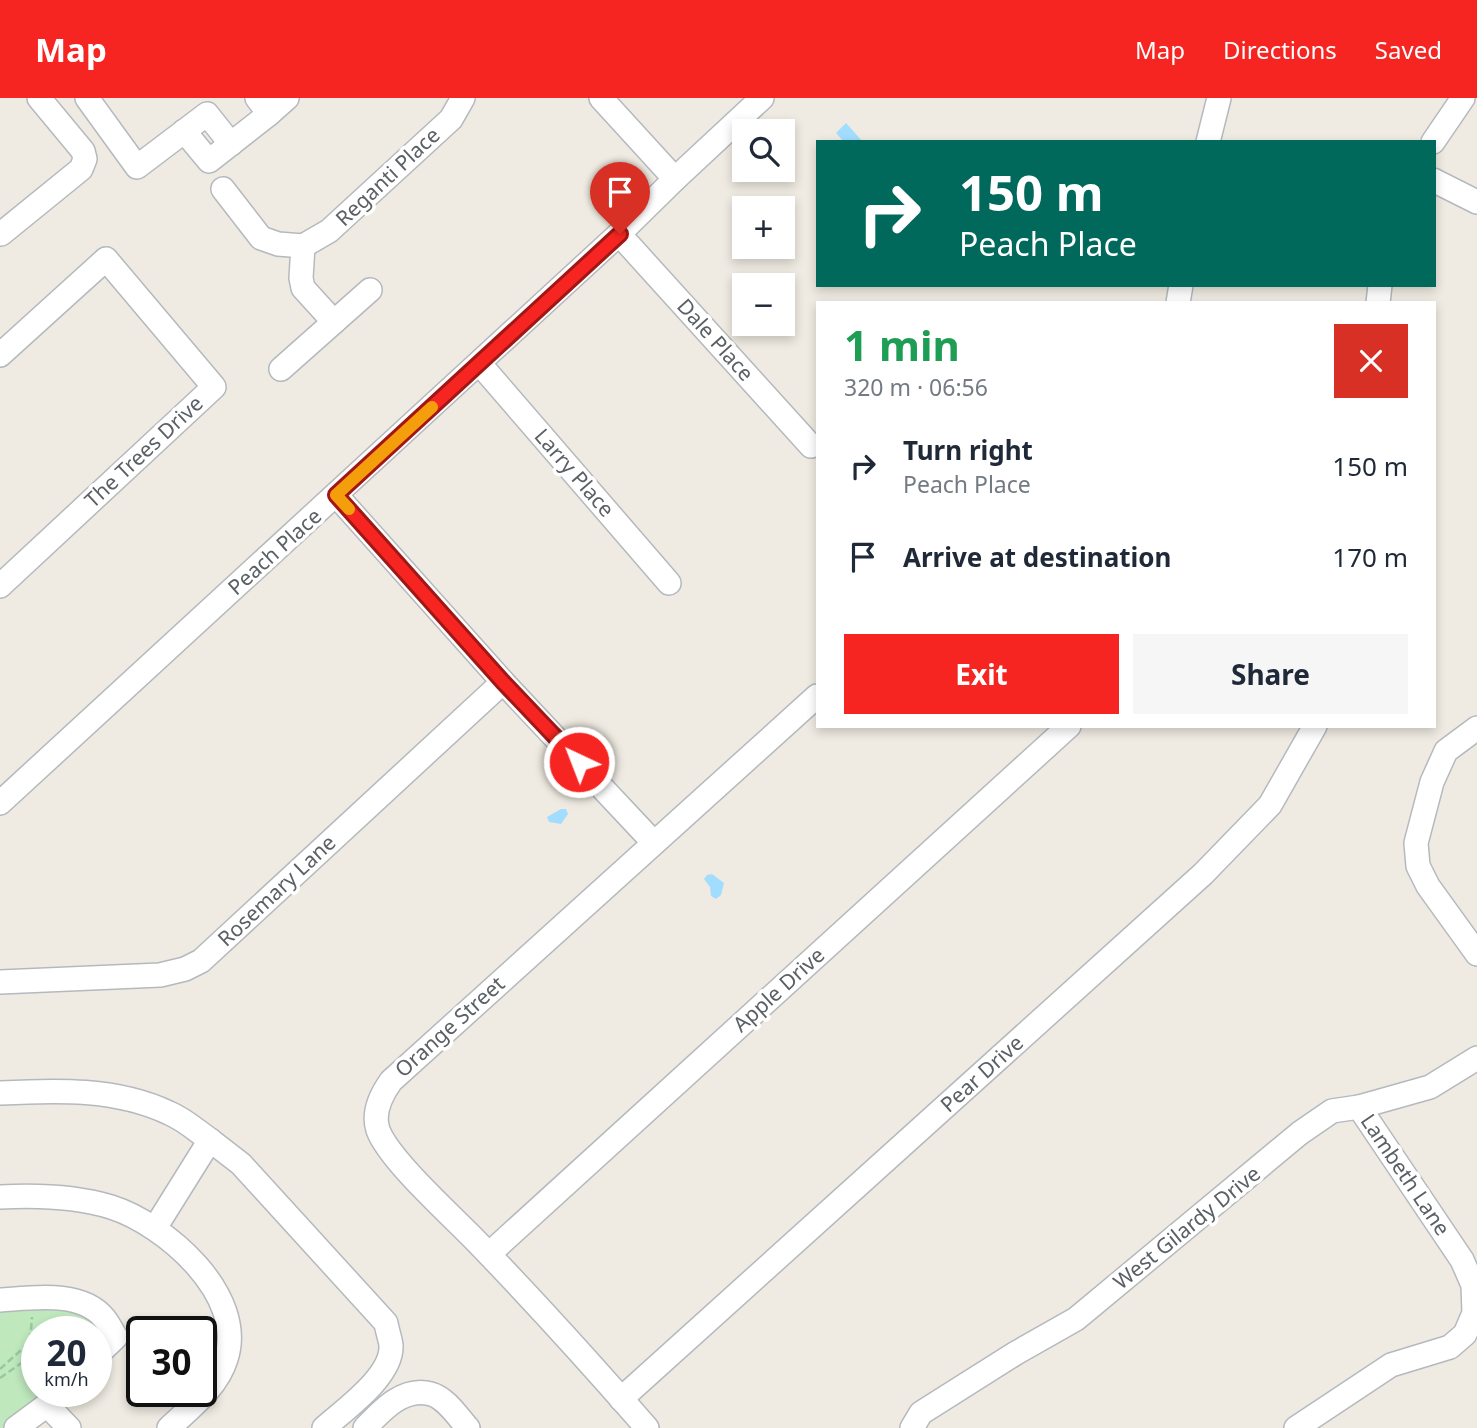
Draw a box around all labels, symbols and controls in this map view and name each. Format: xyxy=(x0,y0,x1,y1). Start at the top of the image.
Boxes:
text: Map xyxy=(35,27,107,72)
text: Map xyxy=(1135,33,1185,66)
text: Directions xyxy=(1223,33,1337,66)
text: Saved xyxy=(1375,33,1442,66)
map controls xyxy=(732,119,795,336)
button: search xyxy=(732,119,795,182)
street label: Reganti Place xyxy=(329,121,445,232)
text: 150 m xyxy=(959,159,1104,225)
pin xyxy=(590,162,650,234)
icon: right xyxy=(844,168,935,259)
icon: arrive xyxy=(601,173,639,211)
button: + xyxy=(732,196,795,259)
text: Peach Place xyxy=(959,222,1137,265)
button: − xyxy=(732,273,795,336)
street label: Dale Place xyxy=(671,292,760,386)
text: 1 min xyxy=(844,316,960,373)
button: close xyxy=(1334,324,1408,398)
text: 320 m · 06:56 xyxy=(844,371,988,403)
street label: The Trees Drive xyxy=(78,389,208,513)
street label: Larry Place xyxy=(529,422,621,522)
text: Turn right xyxy=(903,432,1033,468)
icon: right xyxy=(844,447,882,485)
text: 150 m xyxy=(1332,448,1408,484)
text: Peach Place xyxy=(903,468,1031,500)
street label: Peach Place xyxy=(222,502,327,601)
icon: arrive xyxy=(844,538,882,576)
text: Arrive at destination xyxy=(903,539,1172,575)
text: 170 m xyxy=(1332,539,1408,575)
button: Exit xyxy=(844,634,1119,714)
button: Share xyxy=(1133,634,1408,714)
position arrow xyxy=(542,725,616,799)
street label: Rosemary Lane xyxy=(211,828,341,952)
street label: Apple Drive xyxy=(727,941,830,1038)
street label: Orange Street xyxy=(389,969,510,1083)
street label: Pear Drive xyxy=(934,1029,1029,1118)
street label: Lambeth Lane xyxy=(1355,1108,1457,1241)
street label: West Gilardy Drive xyxy=(1107,1159,1266,1295)
speed limit sign: 30 xyxy=(126,1316,217,1407)
text: 20 xyxy=(46,1329,87,1376)
text: km/h xyxy=(44,1367,89,1391)

